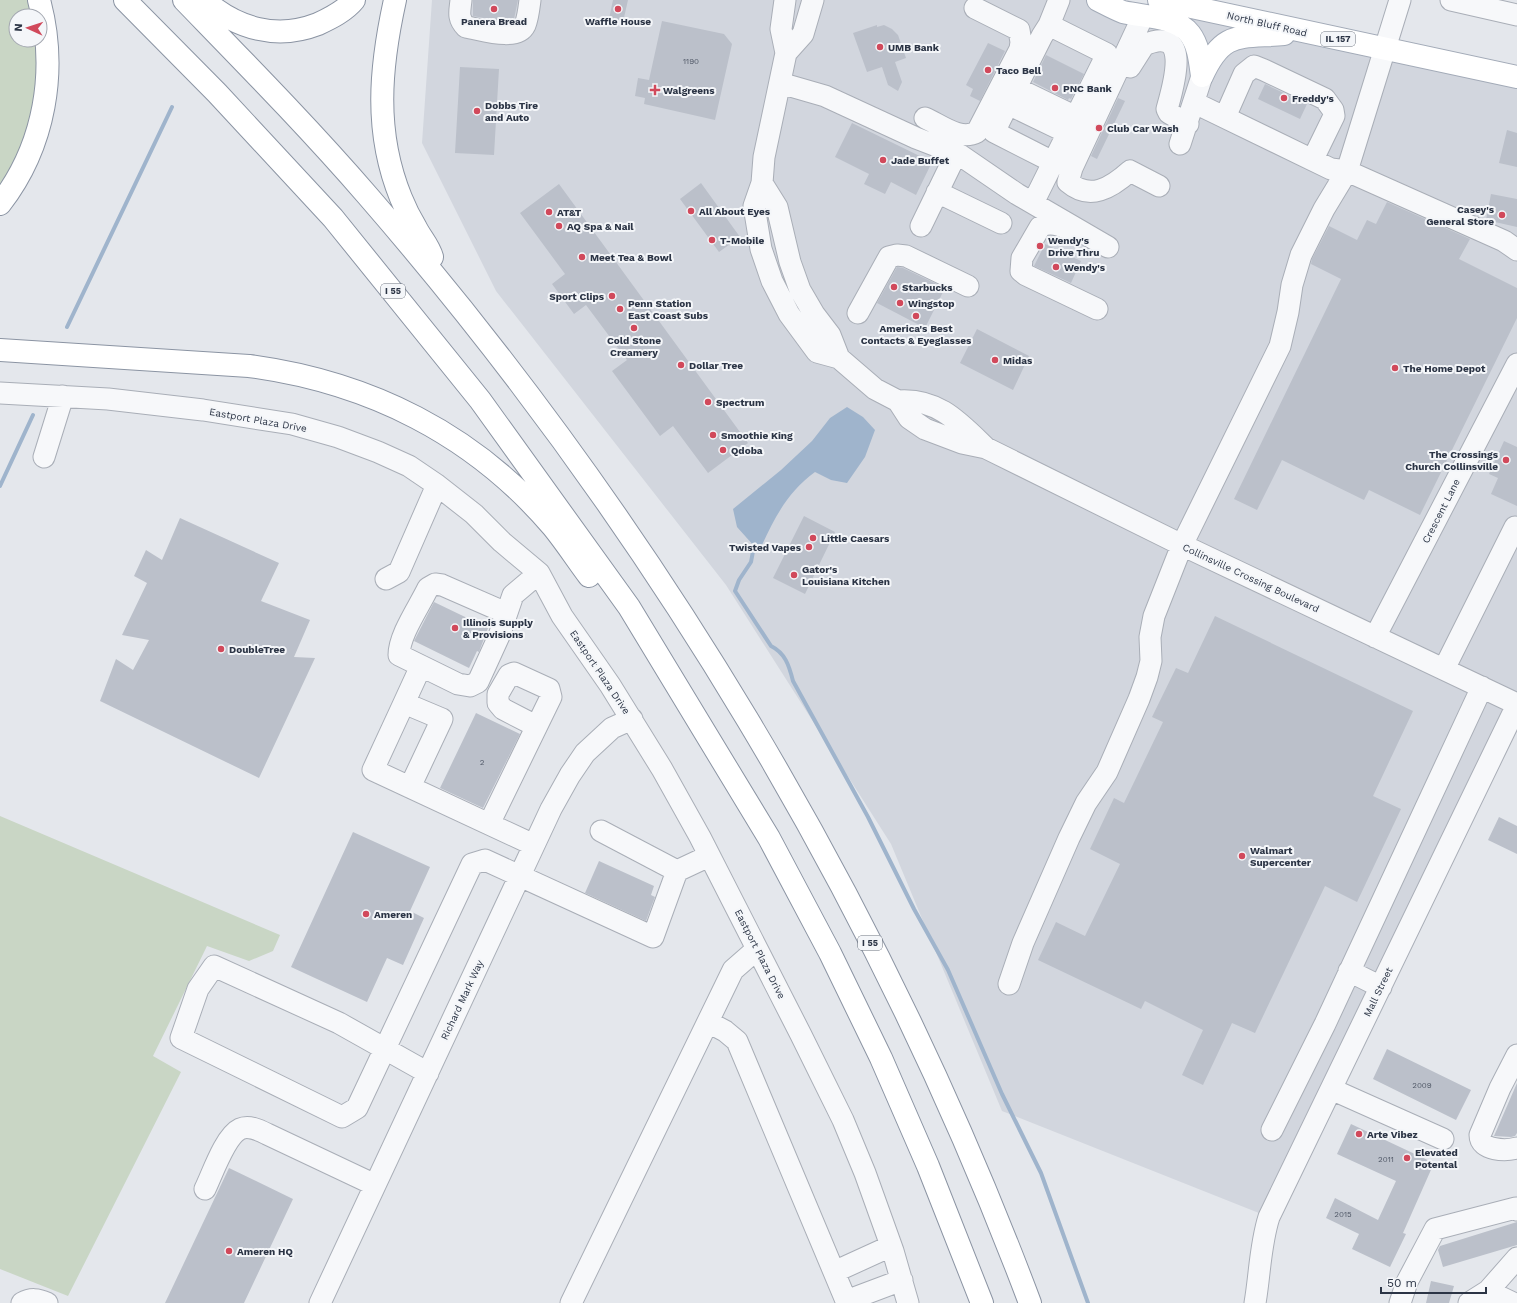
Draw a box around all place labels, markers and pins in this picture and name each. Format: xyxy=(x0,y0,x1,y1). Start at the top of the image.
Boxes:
marker: Panera Bread xyxy=(489,4,499,14)
marker: Waffle House xyxy=(613,4,623,14)
place label: Panera Bread xyxy=(461,16,527,27)
place label: Waffle House xyxy=(585,16,651,27)
marker: UMB Bank xyxy=(875,42,885,52)
place label: UMB Bank xyxy=(888,42,940,53)
marker: Taco Bell xyxy=(983,65,993,75)
place label: Taco Bell xyxy=(996,65,1042,76)
marker: PNC Bank xyxy=(1050,83,1060,93)
place label: PNC Bank xyxy=(1063,83,1113,94)
marker: Walgreens xyxy=(650,85,660,95)
place label: Walgreens xyxy=(663,85,715,96)
marker: Freddy's xyxy=(1279,93,1289,103)
place label: Freddy's xyxy=(1292,93,1335,104)
place label: Dobbs Tire and Auto xyxy=(485,100,538,123)
marker: Dobbs Tire and Auto xyxy=(472,106,482,116)
marker: Club Car Wash xyxy=(1094,123,1104,133)
place label: Club Car Wash xyxy=(1107,123,1179,134)
marker: Jade Buffet xyxy=(878,155,888,165)
place label: Jade Buffet xyxy=(891,155,950,166)
place label: Casey's General Store xyxy=(1426,204,1495,227)
marker: All About Eyes xyxy=(686,206,696,216)
place label: All About Eyes xyxy=(699,206,771,217)
marker: AT&T xyxy=(544,207,554,217)
place label: AT&T xyxy=(557,207,582,218)
marker: Casey's General Store xyxy=(1497,210,1507,220)
marker: AQ Spa & Nail xyxy=(554,221,564,231)
place label: AQ Spa & Nail xyxy=(567,221,634,232)
marker: T-Mobile xyxy=(707,235,717,245)
place label: T-Mobile xyxy=(720,235,764,246)
place label: Wendy's Drive Thru xyxy=(1048,235,1100,258)
marker: Wendy's Drive Thru xyxy=(1035,241,1045,251)
marker: Meet Tea & Bowl xyxy=(577,252,587,262)
place label: Meet Tea & Bowl xyxy=(590,252,673,263)
marker: Wendy's xyxy=(1051,262,1061,272)
place label: Wendy's xyxy=(1064,262,1106,273)
marker: Starbucks xyxy=(889,282,899,292)
place label: Starbucks xyxy=(902,282,953,293)
place label: Sport Clips xyxy=(549,291,605,302)
marker: Sport Clips xyxy=(607,291,617,301)
place label: Penn Station East Coast Subs xyxy=(628,298,709,321)
marker: Wingstop xyxy=(895,298,905,308)
place label: Wingstop xyxy=(908,298,955,309)
marker: Penn Station East Coast Subs xyxy=(615,304,625,314)
marker: America's Best Contacts & Eyeglasses xyxy=(911,311,921,321)
marker: Cold Stone Creamery xyxy=(629,323,639,333)
place label: America's Best Contacts & Eyeglasses xyxy=(861,323,972,346)
place label: Cold Stone Creamery xyxy=(607,335,661,358)
marker: Midas xyxy=(990,355,1000,365)
place label: Midas xyxy=(1003,355,1033,366)
marker: Dollar Tree xyxy=(676,360,686,370)
place label: Dollar Tree xyxy=(689,360,743,371)
marker: The Home Depot xyxy=(1390,363,1400,373)
place label: The Home Depot xyxy=(1403,363,1486,374)
marker: Spectrum xyxy=(703,397,713,407)
place label: Spectrum xyxy=(716,397,764,408)
marker: Smoothie King xyxy=(708,430,718,440)
place label: Smoothie King xyxy=(721,430,793,441)
marker: Qdoba xyxy=(718,445,728,455)
place label: Qdoba xyxy=(731,445,763,456)
place label: The Crossings Church Collinsville xyxy=(1405,449,1499,472)
marker: The Crossings Church Collinsville xyxy=(1501,455,1511,465)
marker: Little Caesars xyxy=(808,533,818,543)
place label: Little Caesars xyxy=(821,533,890,544)
place label: Twisted Vapes xyxy=(729,542,802,553)
marker: Twisted Vapes xyxy=(804,542,814,552)
place label: Gator's Louisiana Kitchen xyxy=(802,564,890,587)
marker: Gator's Louisiana Kitchen xyxy=(789,570,799,580)
place label: Illinois Supply & Provisions xyxy=(463,617,533,640)
marker: Illinois Supply & Provisions xyxy=(450,623,460,633)
marker: DoubleTree xyxy=(216,644,226,654)
place label: DoubleTree xyxy=(229,644,285,655)
place label: Walmart Supercenter xyxy=(1250,845,1312,868)
marker: Walmart Supercenter xyxy=(1237,851,1247,861)
marker: Ameren xyxy=(361,909,371,919)
place label: Ameren xyxy=(374,909,412,920)
marker: Arte Vibez xyxy=(1354,1129,1364,1139)
place label: Arte Vibez xyxy=(1367,1129,1418,1140)
place label: Elevated Potental xyxy=(1415,1147,1458,1170)
marker: Elevated Potental xyxy=(1402,1153,1412,1163)
marker: Ameren HQ xyxy=(224,1246,234,1256)
place label: Ameren HQ xyxy=(237,1246,293,1257)

